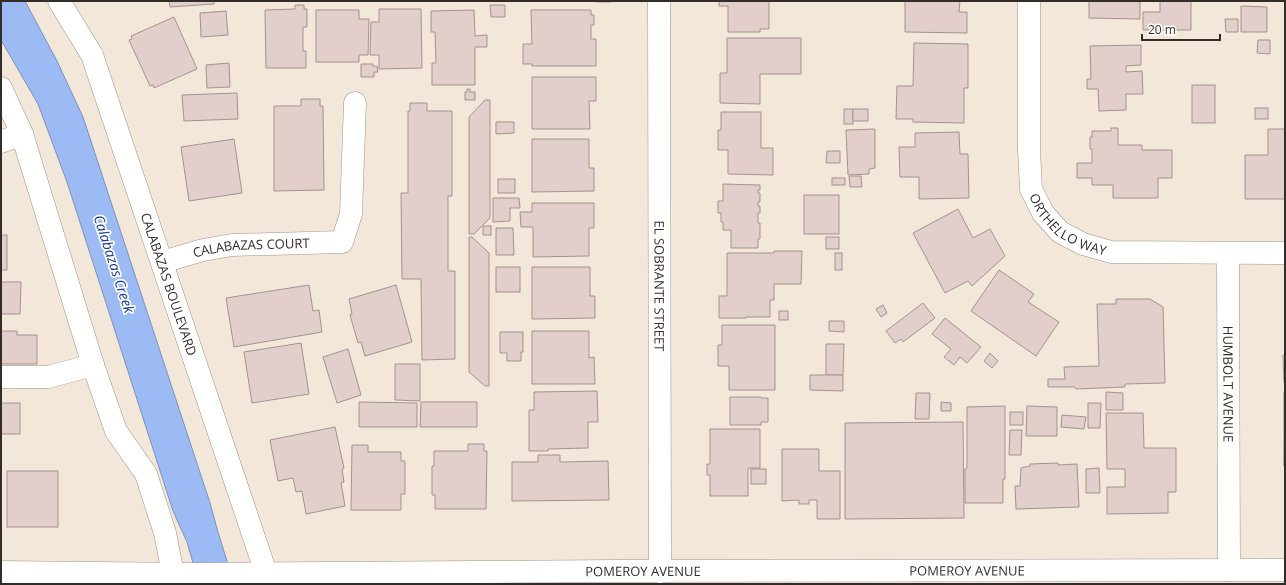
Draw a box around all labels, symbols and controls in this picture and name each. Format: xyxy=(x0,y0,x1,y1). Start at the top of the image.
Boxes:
scale bar xyxy=(1142,16,1220,42)
text: 20 m xyxy=(1148,21,1176,38)
street label: ORTHELLO WAY xyxy=(1025,190,1109,259)
street label: CALABAZAS BOULEVARD xyxy=(137,210,201,358)
water label: Calabazas Creek xyxy=(90,212,140,316)
street label: EL SOBRANTE STREET xyxy=(650,221,669,352)
street label: CALABAZAS COURT xyxy=(190,234,311,262)
street label: HUMBOLT AVENUE xyxy=(1219,326,1238,442)
street label: POMEROY AVENUE xyxy=(909,561,1025,580)
street label: POMEROY AVENUE xyxy=(585,562,701,580)

